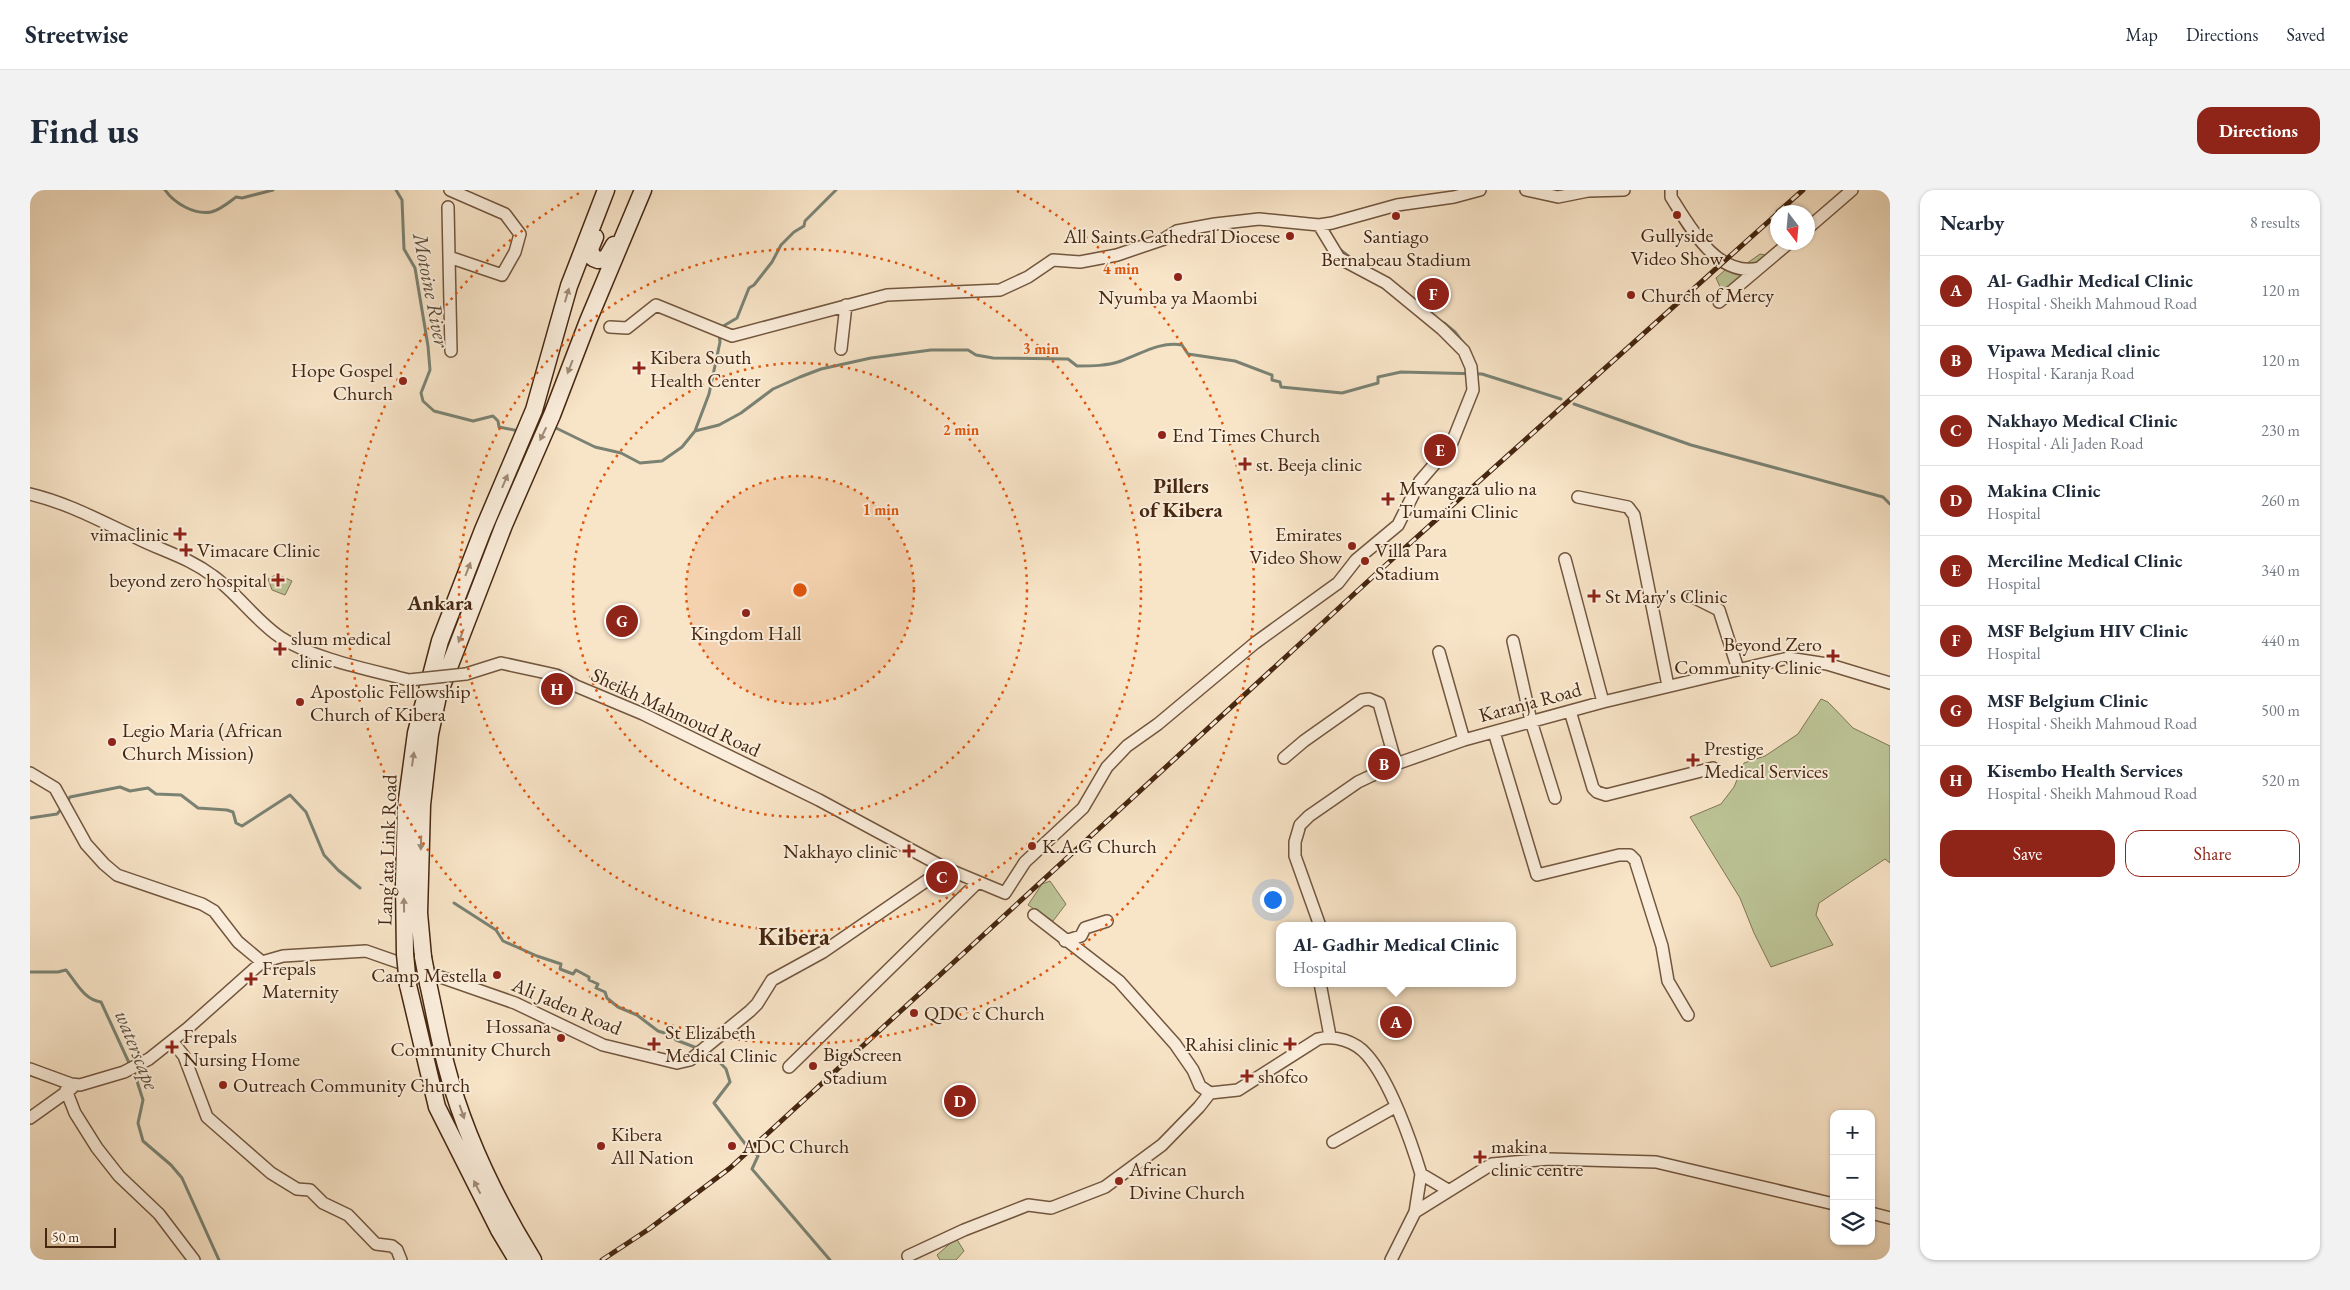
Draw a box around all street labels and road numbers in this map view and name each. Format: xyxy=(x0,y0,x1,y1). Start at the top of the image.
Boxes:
street label: Sheikh Mahmoud Road xyxy=(587,661,766,763)
street label: Karanja Road xyxy=(1476,676,1585,728)
street label: Lang'ata Link Road xyxy=(371,773,403,926)
street label: Ali Jaden Road xyxy=(507,971,627,1041)

